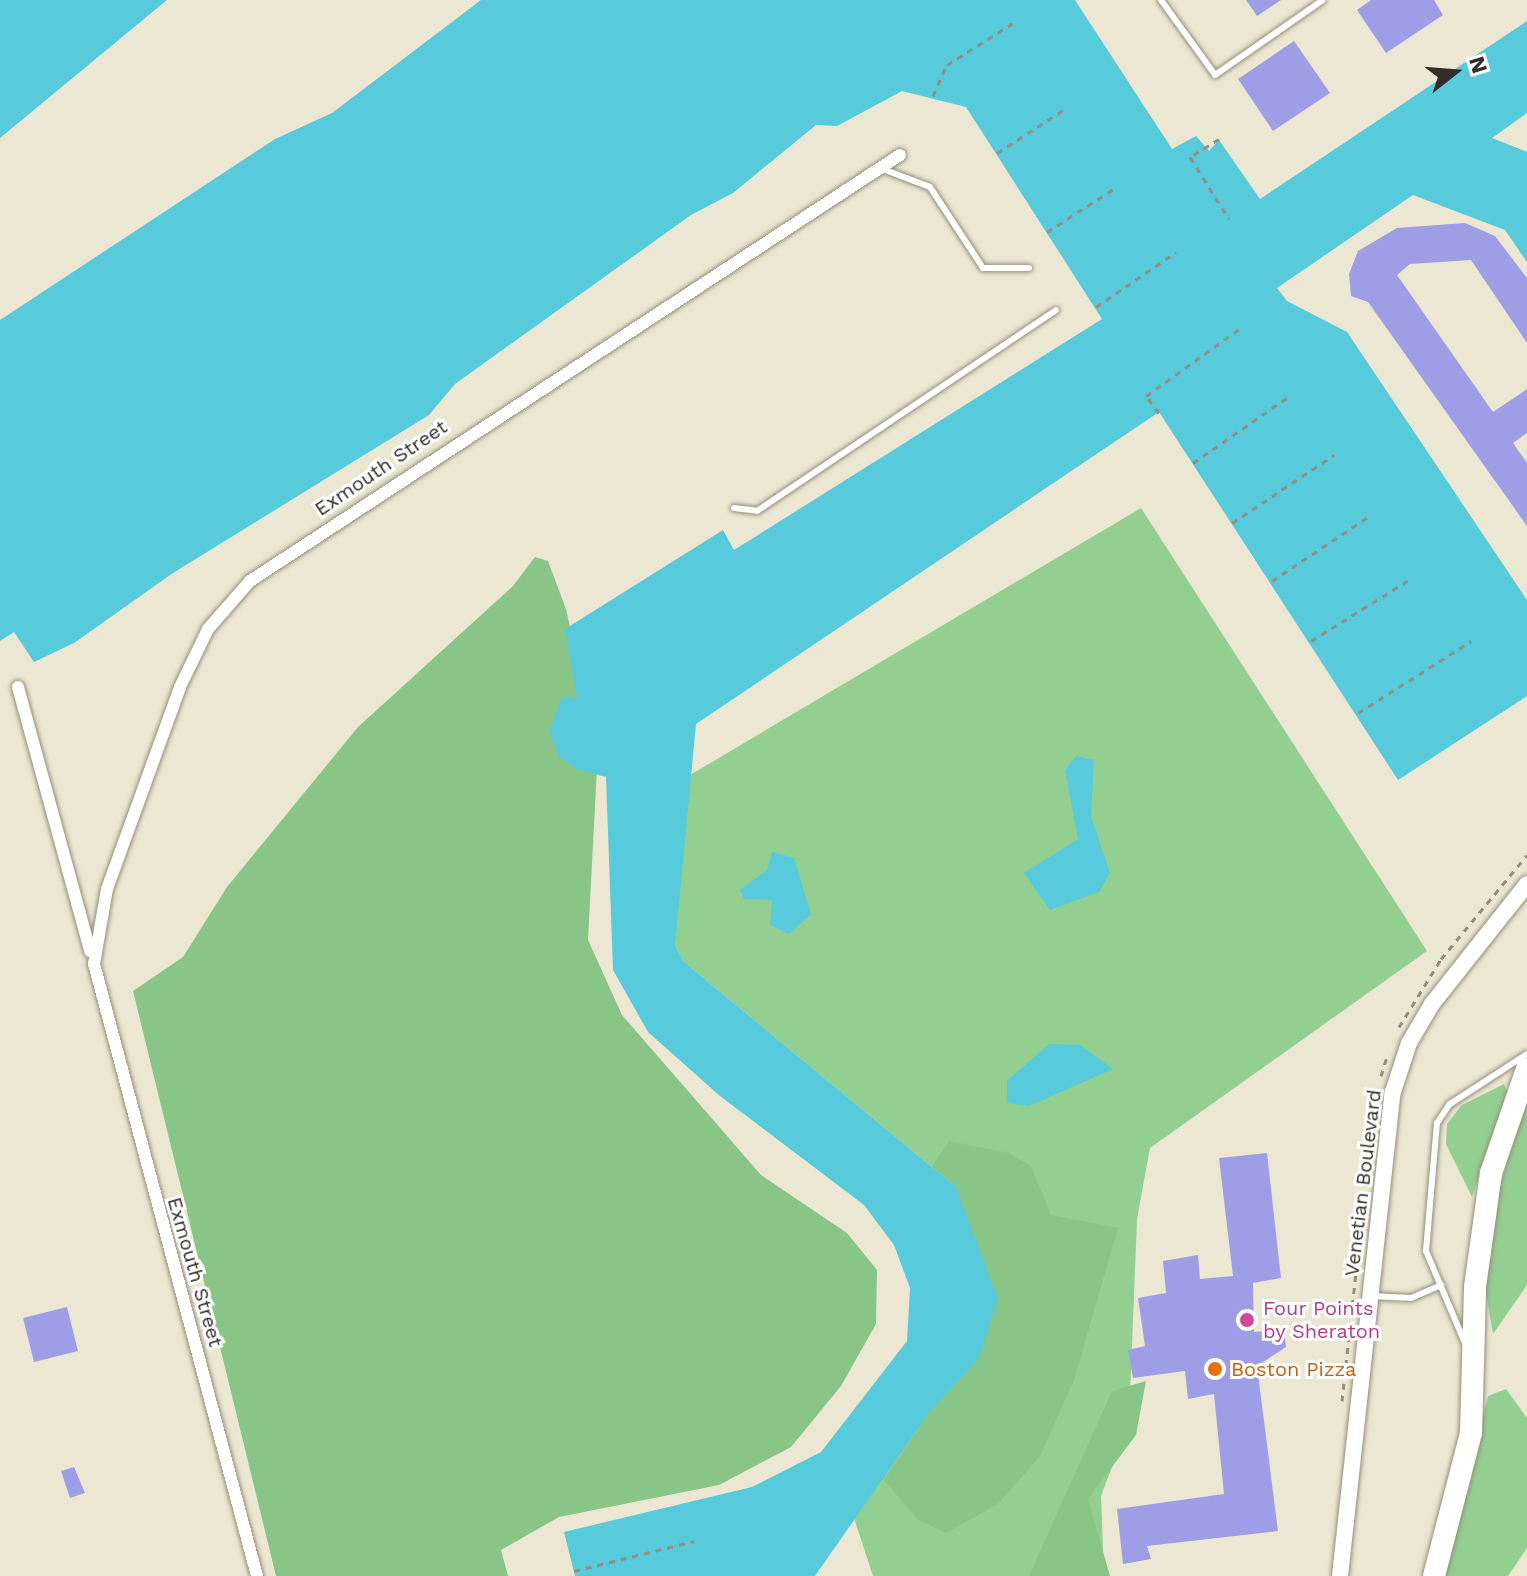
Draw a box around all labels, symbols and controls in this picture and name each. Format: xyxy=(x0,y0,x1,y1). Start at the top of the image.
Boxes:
north arrow xyxy=(1415,32,1495,112)
text: N xyxy=(1464,53,1493,76)
street label: Exmouth Street xyxy=(310,415,452,521)
street label: Venetian Boulevard xyxy=(1340,1088,1386,1278)
street label: Exmouth Street xyxy=(162,1194,228,1350)
place label: Four Points by Sheraton xyxy=(1263,1296,1381,1343)
marker: Four Points by Sheraton xyxy=(1238,1311,1256,1329)
place label: Boston Pizza xyxy=(1231,1357,1356,1381)
marker: Boston Pizza xyxy=(1206,1360,1224,1378)

